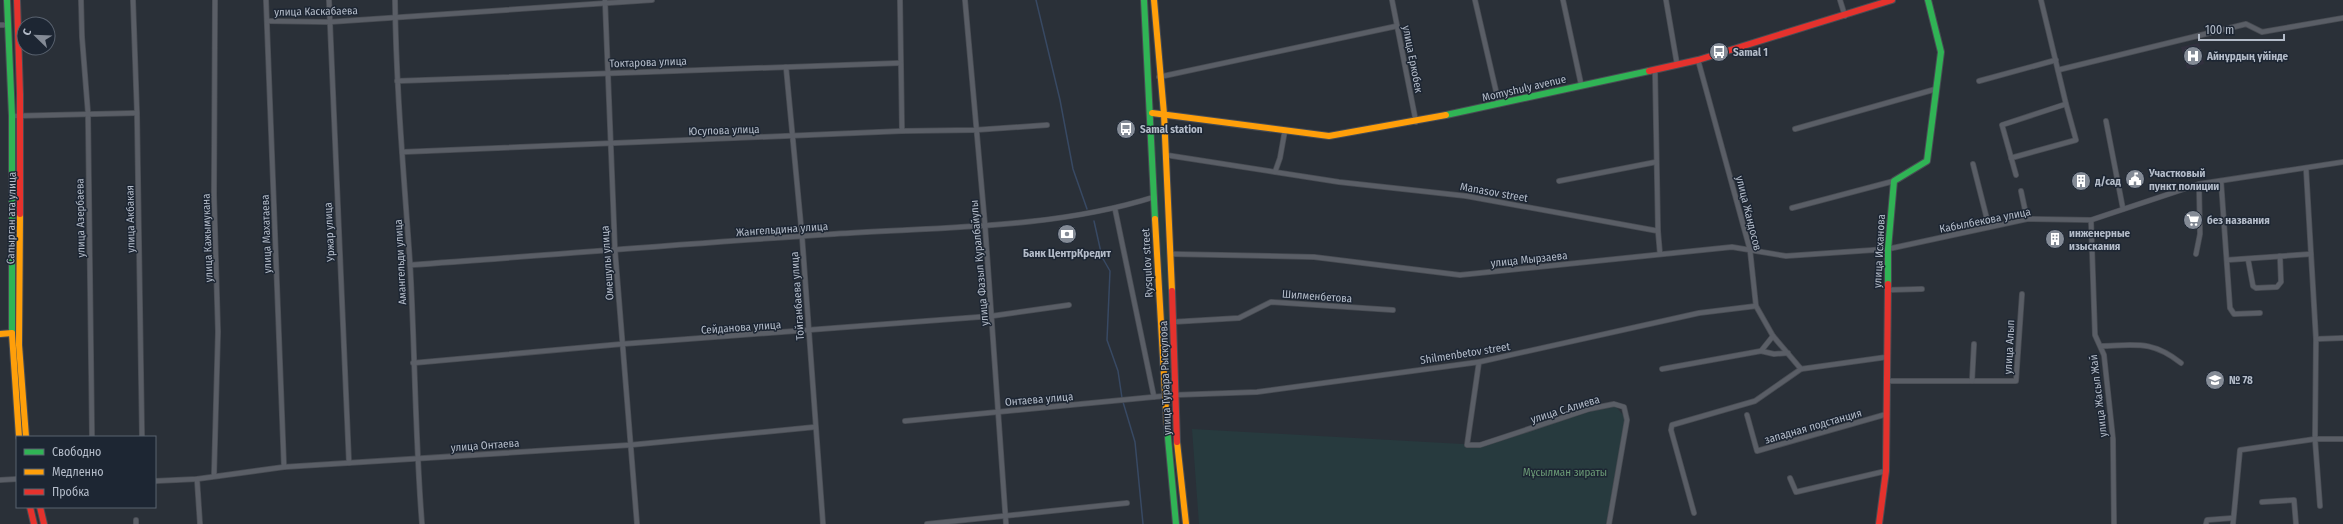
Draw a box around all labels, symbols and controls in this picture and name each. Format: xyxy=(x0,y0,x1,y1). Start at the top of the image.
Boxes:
street label: улица Каскабаева xyxy=(274,4,358,19)
north arrow xyxy=(16,16,56,56)
scale bar xyxy=(2199,16,2284,42)
text: 100 m xyxy=(2205,23,2234,37)
street label: улица Еркобек xyxy=(1400,24,1426,95)
text: С xyxy=(20,27,34,37)
bus stop icon: Samal 1 xyxy=(1708,41,1730,63)
hospital icon: Айнұрдың үйінде xyxy=(2182,45,2204,67)
place label: Samal 1 xyxy=(1733,46,1768,59)
place label: Айнұрдың үйінде xyxy=(2206,50,2289,63)
street label: Токтарова улица xyxy=(609,55,687,70)
street label: Momyshuly avenue xyxy=(1481,72,1567,104)
bus stop icon: Samal station xyxy=(1115,118,1137,140)
street label: Юсупова улица xyxy=(688,123,760,138)
place label: Samal station xyxy=(1140,123,1203,136)
place label: Участковый пункт полиции xyxy=(2148,167,2219,193)
public building icon: Участковый пункт полиции xyxy=(2124,168,2146,190)
building icon: д/сад xyxy=(2070,170,2092,192)
street label: Сапырган ата улица xyxy=(4,172,19,264)
street label: улица Жандосов xyxy=(1733,174,1764,252)
place label: д/сад xyxy=(2094,175,2121,188)
street label: улица Азербаева xyxy=(73,178,88,258)
street label: Manasov street xyxy=(1459,180,1529,205)
street label: улица Акбакая xyxy=(123,185,138,253)
street label: улица Кажымукана xyxy=(199,193,216,283)
street label: улица Махатаева xyxy=(259,194,274,274)
street label: улица Фазыл Куралбайулы xyxy=(968,200,991,326)
street label: Уржар улица xyxy=(321,202,338,263)
street label: Кабылбекова улица xyxy=(1938,205,2032,236)
supermarket icon: без названия xyxy=(2182,209,2204,231)
street label: улица Исханова xyxy=(1871,214,1888,288)
place label: без названия xyxy=(2207,214,2270,227)
street label: Амангельди улица xyxy=(392,219,409,305)
street label: Жангельдина улица xyxy=(736,220,828,239)
bank icon: Банк ЦентрКредит xyxy=(1056,223,1078,245)
street label: Омешулы улица xyxy=(598,225,617,301)
place label: инженерные изыскания xyxy=(2069,227,2131,253)
street label: Rysqulov street xyxy=(1139,228,1156,298)
building icon: инженерные изыскания xyxy=(2044,228,2066,250)
place label: Банк ЦентрКредит xyxy=(1023,247,1111,260)
street label: улица Мырзаева xyxy=(1490,249,1568,270)
street label: Тойганбаева улица xyxy=(788,251,807,341)
street label: Шилменбетова xyxy=(1281,288,1352,305)
street label: Сейданова улица xyxy=(701,318,782,337)
street label: улица Алып xyxy=(2002,319,2017,375)
street label: улица Турара Рыскулова xyxy=(1157,321,1174,435)
street label: Shilmenbetov street xyxy=(1419,340,1511,367)
street label: улица Жасыл Жай xyxy=(2087,354,2110,438)
school or university icon: № 78 xyxy=(2204,369,2226,391)
place label: № 78 xyxy=(2229,374,2253,387)
street label: Онтаева улица xyxy=(1004,390,1074,409)
street label: улица С.Алиева xyxy=(1529,393,1601,426)
street label: западная подстанция xyxy=(1763,406,1863,447)
legend xyxy=(16,436,156,508)
street label: улица Онтаева xyxy=(450,437,520,454)
text: Свободно xyxy=(52,445,101,459)
text: Медленно xyxy=(52,465,104,479)
park label: Мұсылман зираты xyxy=(1523,466,1607,479)
text: Пробка xyxy=(52,485,90,499)

